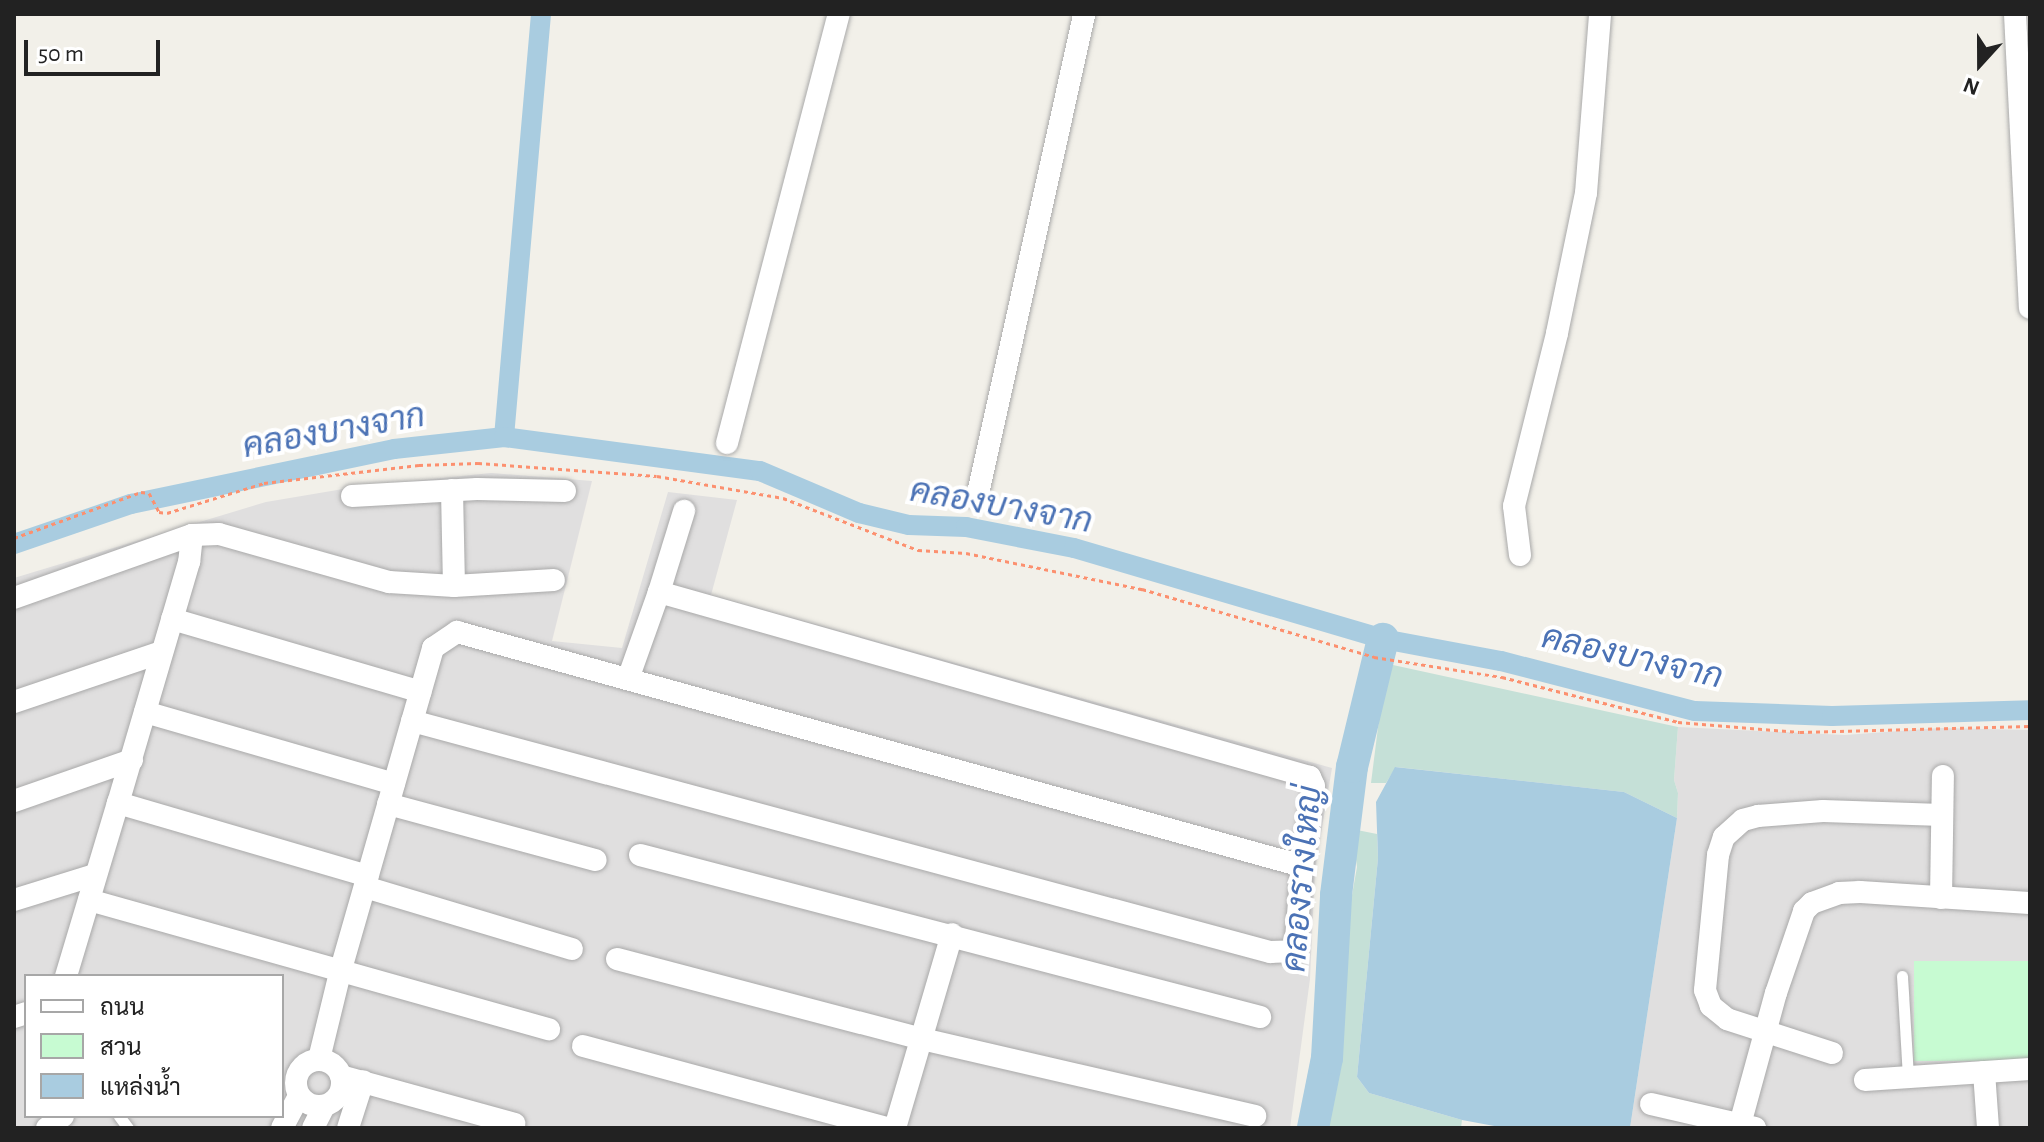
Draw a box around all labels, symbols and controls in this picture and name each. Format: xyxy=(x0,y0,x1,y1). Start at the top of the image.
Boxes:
scale bar xyxy=(28,24,164,74)
north arrow xyxy=(1940,24,2020,104)
text: 50 m xyxy=(38,42,84,66)
text: N xyxy=(1960,73,1982,99)
water label: คลองบางจาก xyxy=(240,396,428,468)
water label: คลองบางจาก xyxy=(907,471,1095,543)
water label: คลองบางจาก xyxy=(1538,617,1726,699)
water label: คลองรางใหญ่ xyxy=(1275,784,1331,974)
legend xyxy=(24,974,284,1118)
text: ถนน xyxy=(100,996,145,1020)
text: สวน xyxy=(100,1036,142,1060)
text: แหล่งน้ำ xyxy=(100,1076,181,1100)

